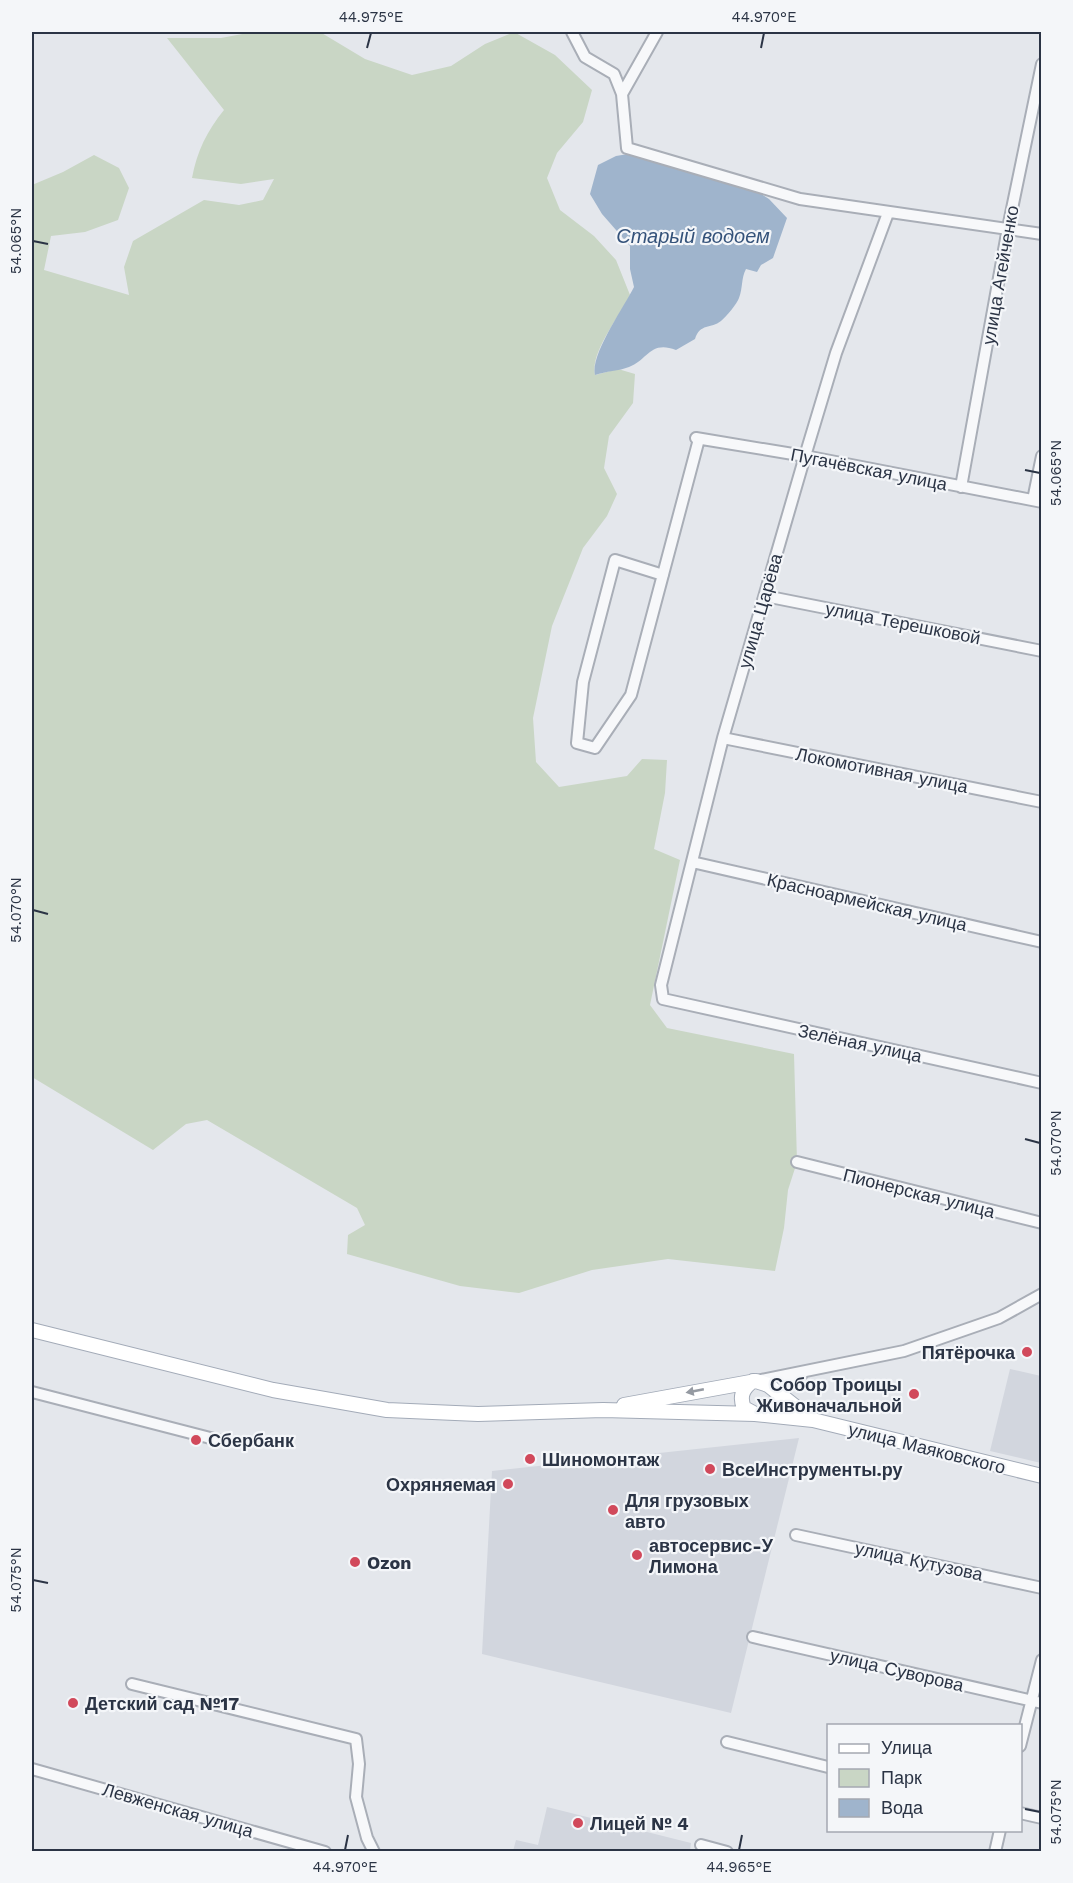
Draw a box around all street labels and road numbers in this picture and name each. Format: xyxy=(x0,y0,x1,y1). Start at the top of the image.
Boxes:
street label: улица Агейченко xyxy=(977,204,1023,346)
street label: Пугачёвская улица xyxy=(789,444,950,495)
street label: улица Царёва xyxy=(734,550,787,671)
street label: улица Терешковой xyxy=(824,598,982,648)
street label: Локомотивная улица xyxy=(794,743,971,797)
street label: Красноармейская улица xyxy=(765,869,970,935)
street label: Зелёная улица xyxy=(796,1020,925,1067)
street label: Пионерская улица xyxy=(841,1164,998,1222)
street label: улица Маяковского xyxy=(846,1418,1008,1478)
street label: улица Кутузова xyxy=(853,1537,986,1585)
street label: улица Суворова xyxy=(828,1644,967,1696)
street label: Левженская улица xyxy=(100,1778,257,1842)

